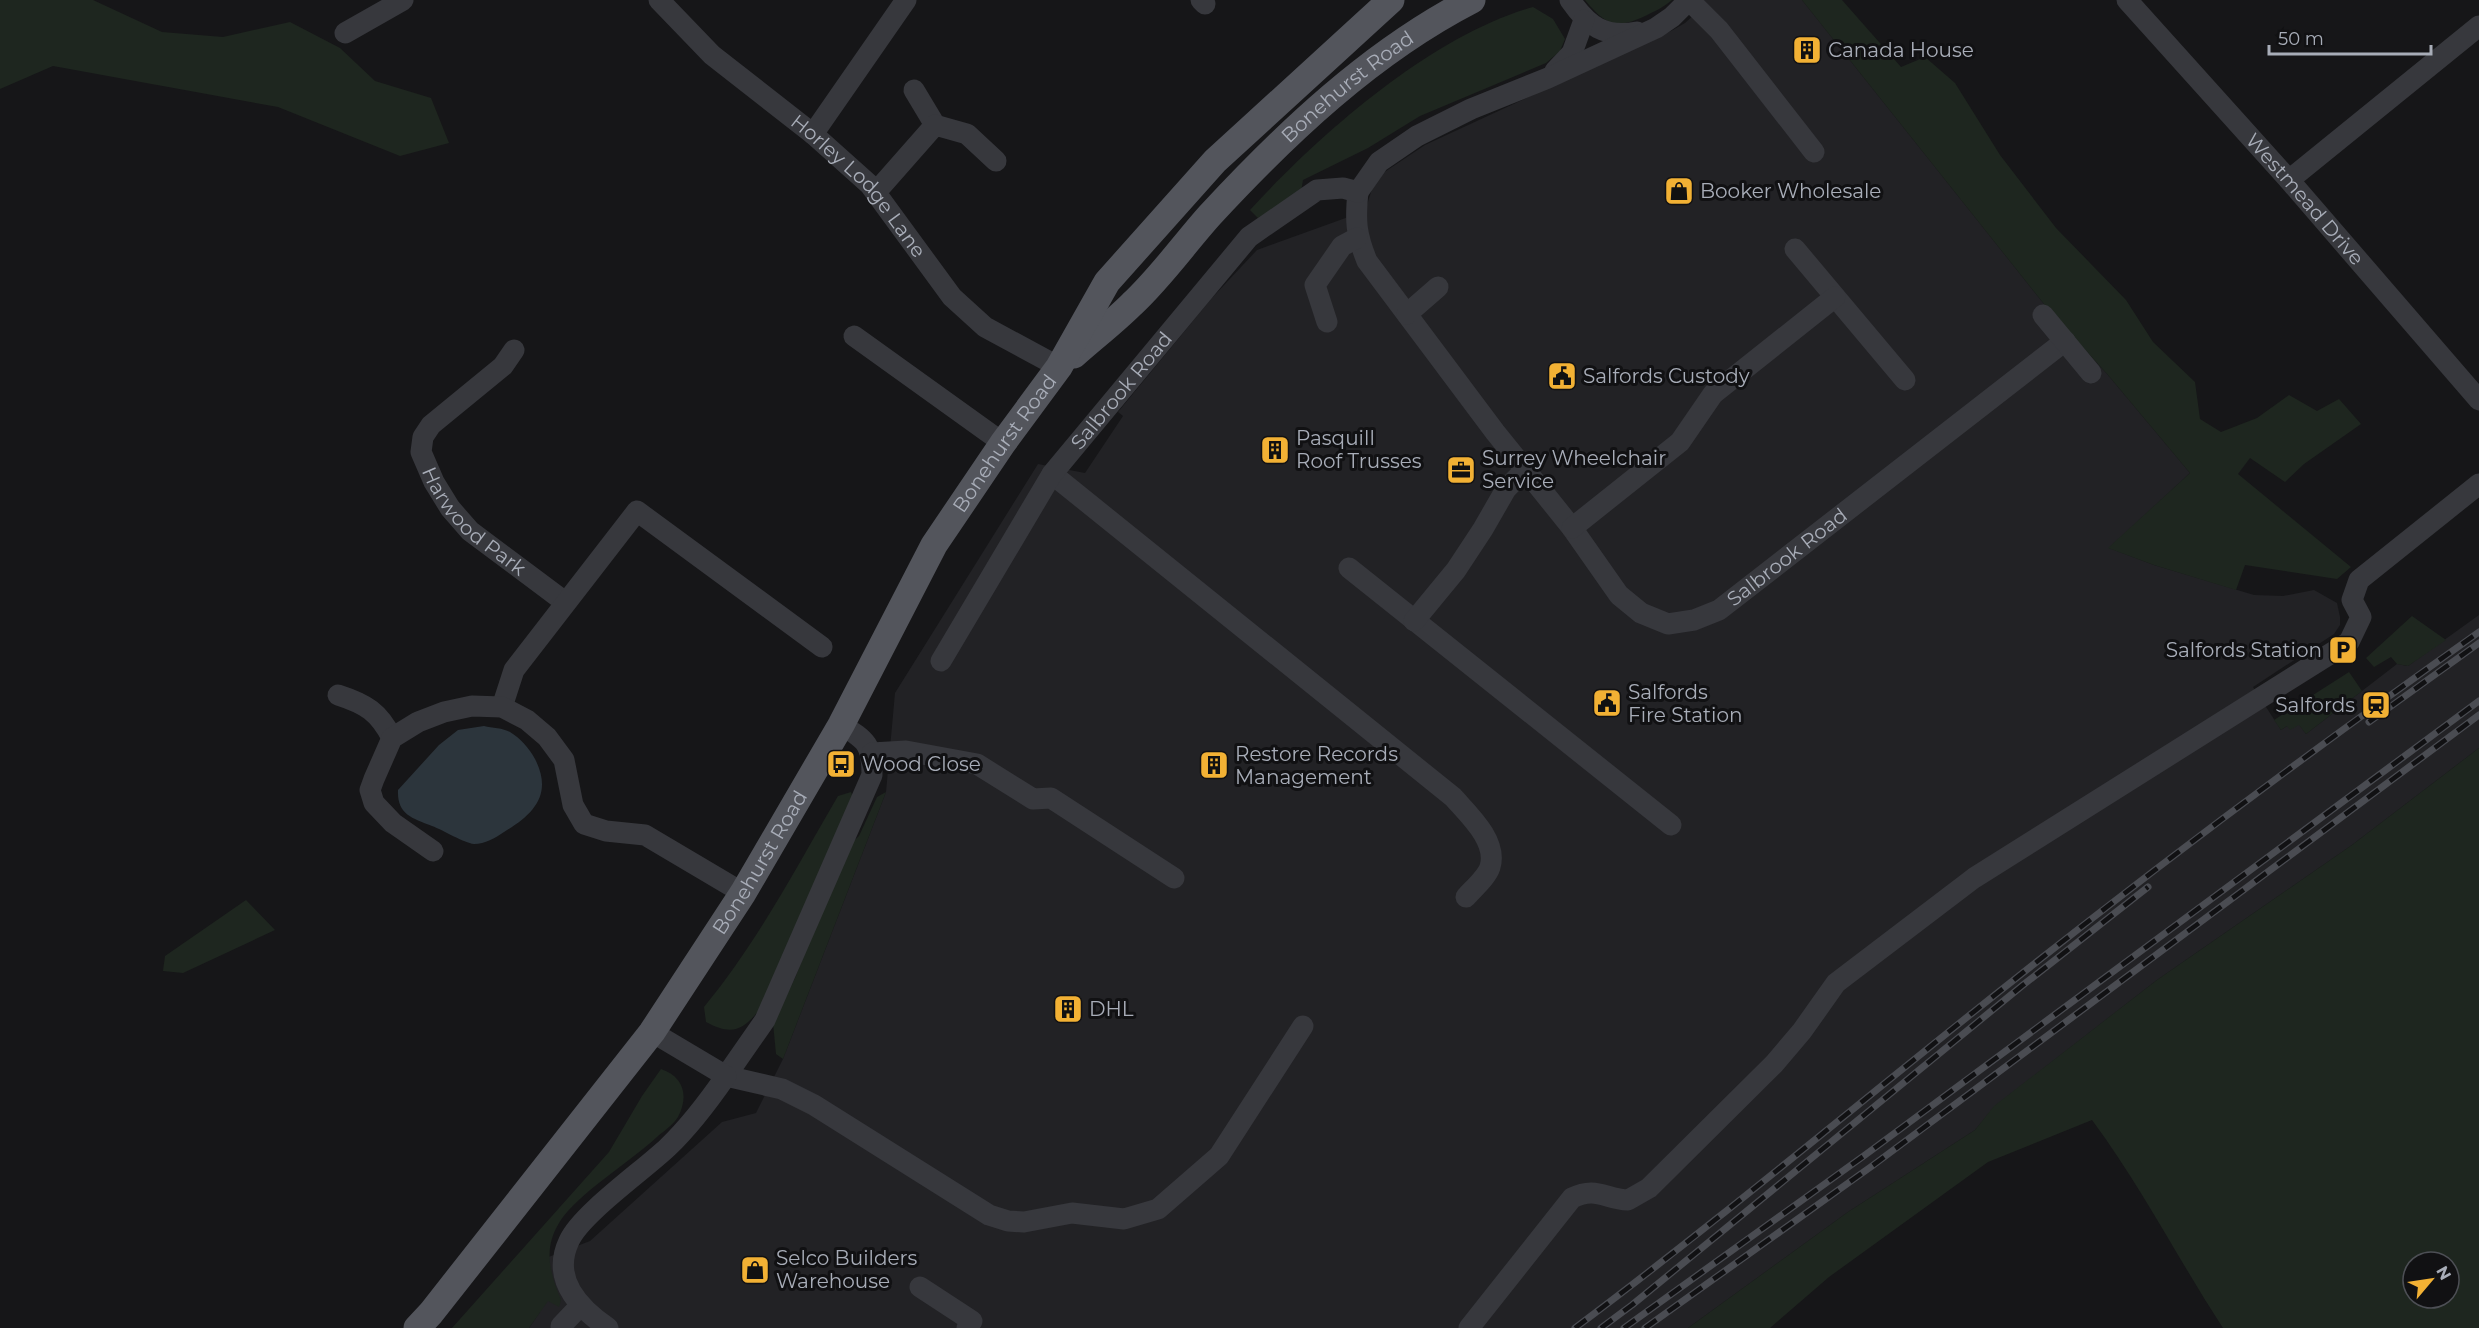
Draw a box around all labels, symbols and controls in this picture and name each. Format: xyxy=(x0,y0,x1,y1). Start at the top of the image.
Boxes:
scale bar xyxy=(2269,18,2431,56)
street label: Bonehurst Road xyxy=(1276,26,1418,148)
text: 50 m xyxy=(2278,28,2324,50)
building icon: Canada House xyxy=(1791,34,1823,66)
place label: Canada House xyxy=(1828,38,1974,62)
street label: Horley Lodge Lane xyxy=(786,109,931,262)
street label: Westmead Drive xyxy=(2241,128,2369,270)
shop icon: Booker Wholesale xyxy=(1663,175,1695,207)
place label: Booker Wholesale xyxy=(1700,179,1881,203)
street label: Salbrook Road xyxy=(1066,327,1177,454)
public building icon: Salfords Custody xyxy=(1546,360,1578,392)
place label: Salfords Custody xyxy=(1583,364,1750,388)
street label: Bonehurst Road xyxy=(948,370,1062,517)
place label: Pasquill Roof Trusses xyxy=(1296,426,1422,473)
building icon: Pasquill Roof Trusses xyxy=(1259,434,1291,466)
place label: Surrey Wheelchair Service xyxy=(1482,446,1666,493)
office icon: Surrey Wheelchair Service xyxy=(1445,454,1477,486)
street label: Harwood Park xyxy=(417,463,531,581)
street label: Salbrook Road xyxy=(1722,503,1852,611)
parking icon: Salfords Station xyxy=(2327,634,2359,666)
place label: Salfords Station xyxy=(2166,638,2322,662)
place label: Salfords Fire Station xyxy=(1628,680,1743,727)
public building icon: Salfords Fire Station xyxy=(1591,687,1623,719)
station icon: Salfords xyxy=(2360,689,2392,721)
place label: Salfords xyxy=(2275,693,2355,717)
place label: Restore Records Management xyxy=(1235,742,1398,789)
bus stop icon: Wood Close xyxy=(825,748,857,780)
building icon: Restore Records Management xyxy=(1198,749,1230,781)
place label: Wood Close xyxy=(862,752,981,776)
street label: Bonehurst Road xyxy=(707,786,812,939)
building icon: DHL xyxy=(1052,993,1084,1025)
place label: DHL xyxy=(1089,997,1134,1021)
place label: Selco Builders Warehouse xyxy=(776,1246,918,1293)
north arrow xyxy=(2401,1250,2461,1310)
shop icon: Selco Builders Warehouse xyxy=(739,1254,771,1286)
text: N xyxy=(2432,1263,2455,1283)

